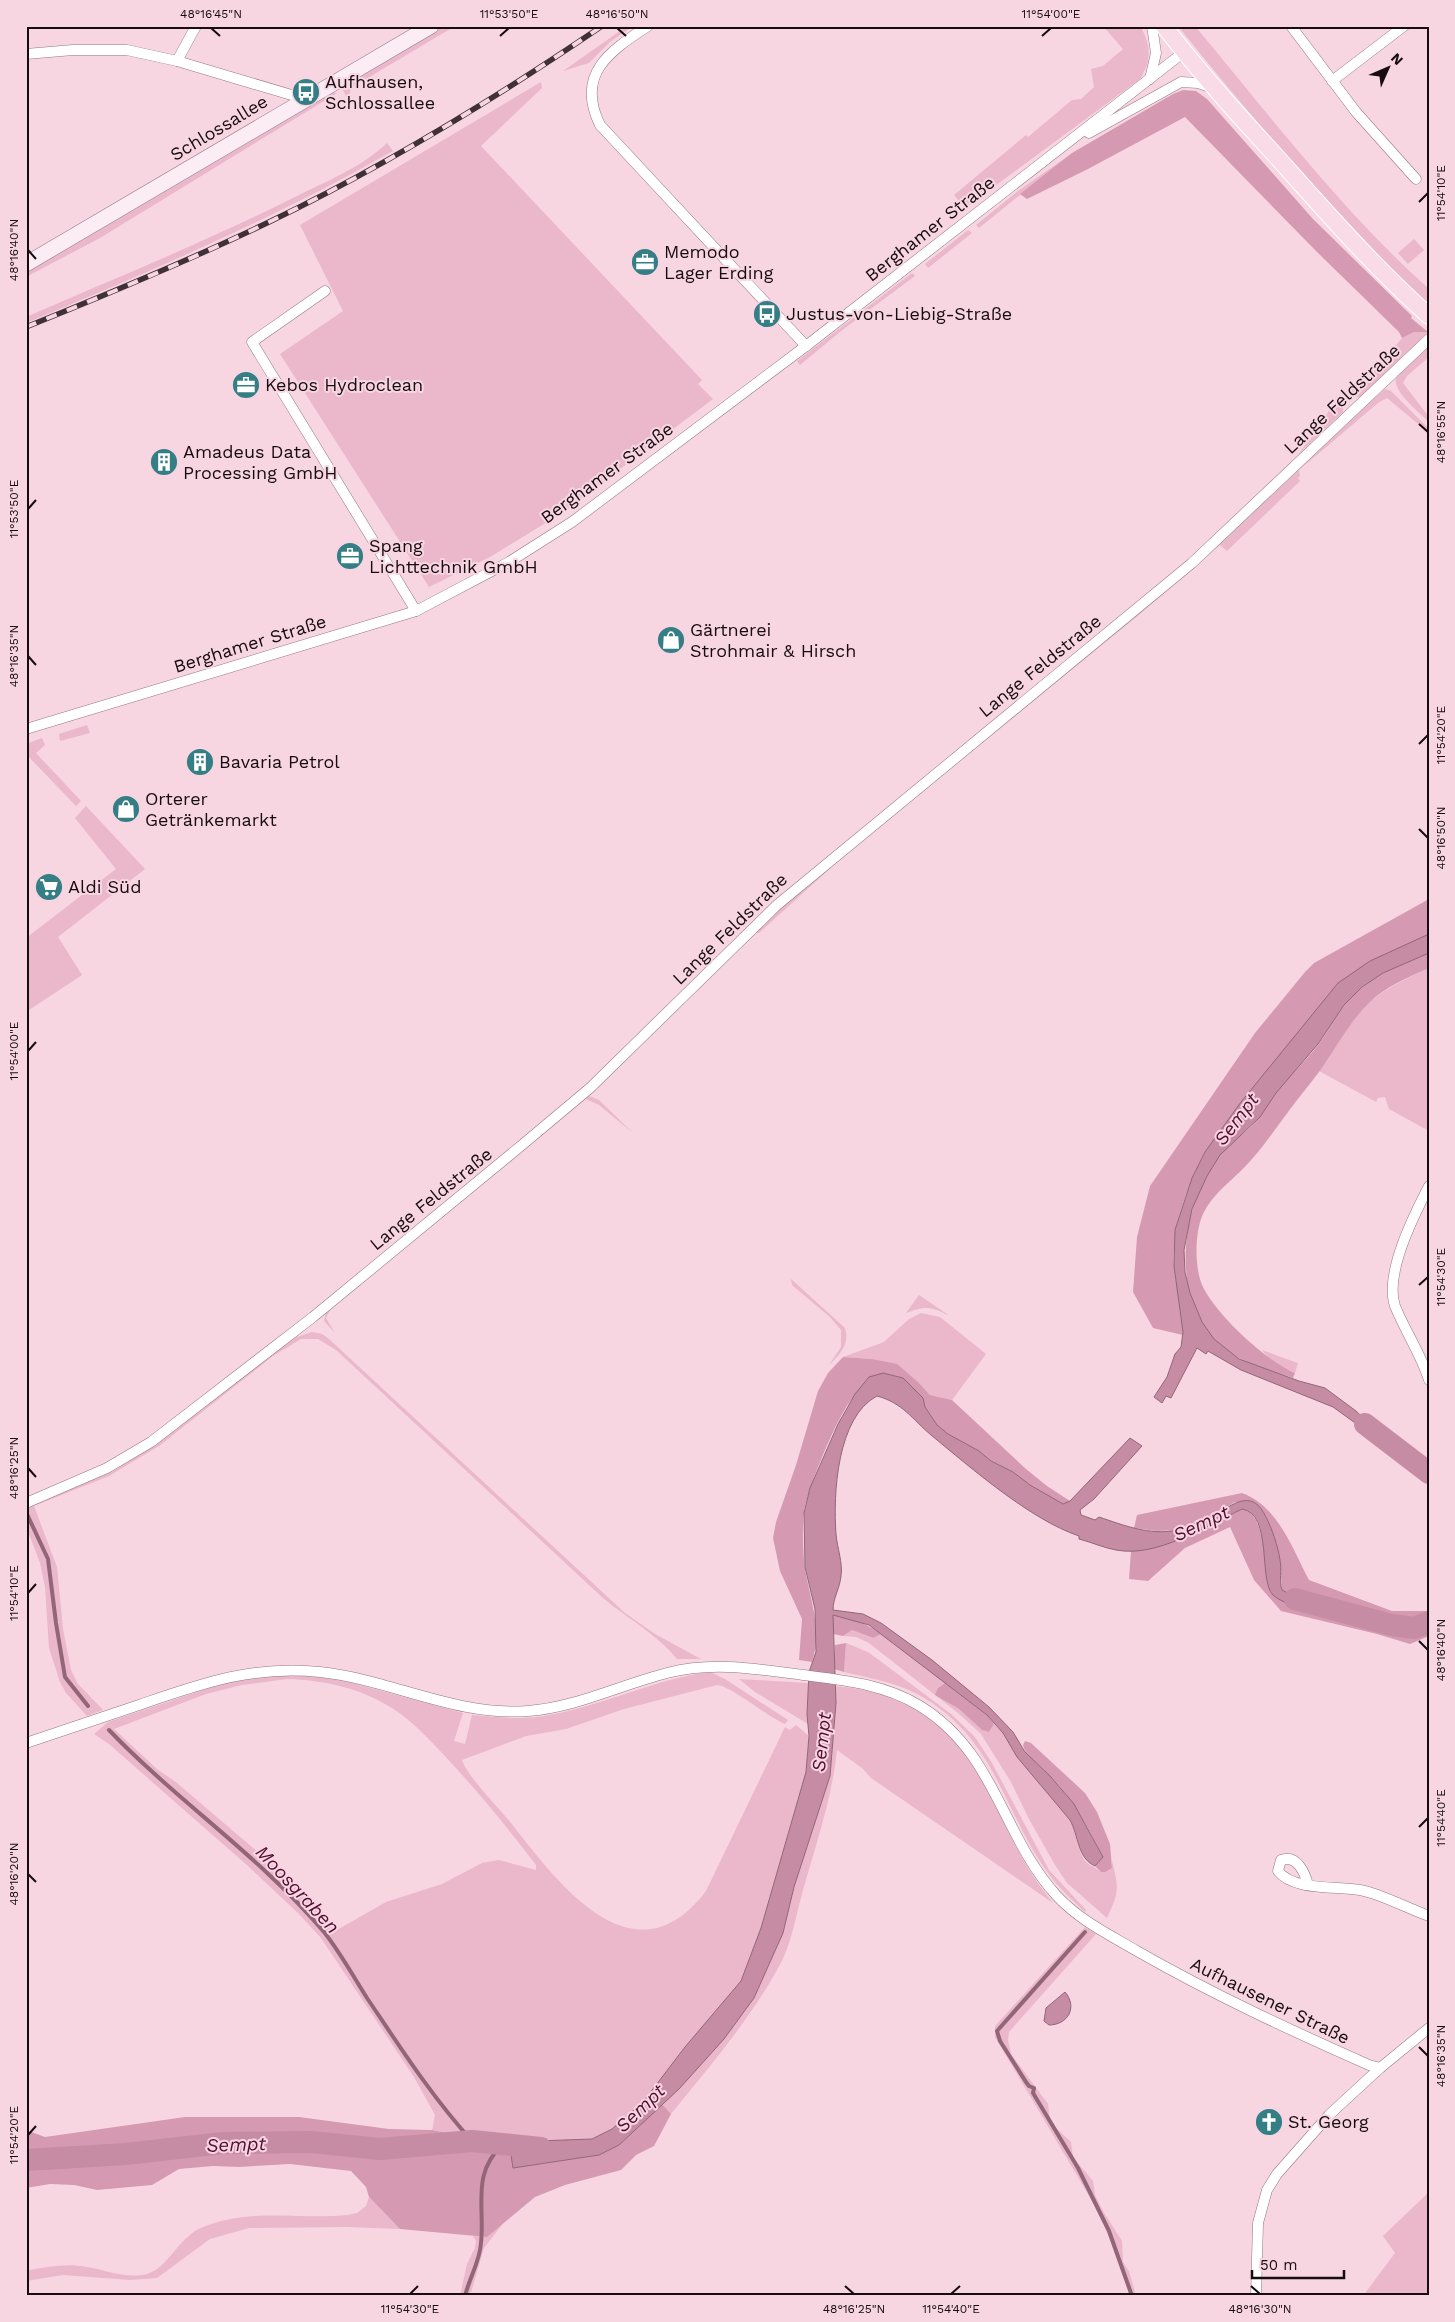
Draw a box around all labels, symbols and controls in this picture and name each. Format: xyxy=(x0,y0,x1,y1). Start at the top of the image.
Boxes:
text: 48°16'45"N xyxy=(180,7,242,21)
text: 11°53'50"E xyxy=(480,7,539,21)
text: 48°16'50"N xyxy=(585,7,649,21)
text: 11°54'00"E xyxy=(1022,7,1081,21)
north arrow xyxy=(1362,42,1412,92)
text: N xyxy=(1388,49,1407,68)
place label: Aufhausen, Schlossallee xyxy=(325,71,435,113)
bus stop icon: Aufhausen, Schlossallee xyxy=(291,77,321,107)
street label: Schlossallee xyxy=(166,90,271,165)
text: 11°54'10"E xyxy=(1434,165,1448,221)
street label: Berghamer Straße xyxy=(861,172,999,286)
text: 48°16'40"N xyxy=(7,219,21,281)
place label: Memodo Lager Erding xyxy=(664,241,774,283)
office icon: Memodo Lager Erding xyxy=(630,247,660,277)
bus stop icon: Justus-von-Liebig-Straße xyxy=(752,299,782,329)
place label: Justus-von-Liebig-Straße xyxy=(786,303,1012,324)
street label: Lange Feldstraße xyxy=(1279,339,1404,458)
office icon: Kebos Hydroclean xyxy=(231,370,261,400)
place label: Kebos Hydroclean xyxy=(265,374,423,395)
text: 48°16'55"N xyxy=(1434,401,1448,463)
street label: Berghamer Straße xyxy=(536,418,677,528)
place label: Amadeus Data Processing GmbH xyxy=(183,441,337,483)
building icon: Amadeus Data Processing GmbH xyxy=(149,447,179,477)
text: 11°53'50"E xyxy=(7,479,21,538)
place label: Spang Lichttechnik GmbH xyxy=(369,535,538,577)
office icon: Spang Lichttechnik GmbH xyxy=(335,541,365,571)
street label: Berghamer Straße xyxy=(171,610,329,677)
street label: Lange Feldstraße xyxy=(974,610,1105,721)
place label: Gärtnerei Strohmair & Hirsch xyxy=(690,619,856,661)
text: 48°16'35"N xyxy=(7,625,21,687)
shop icon: Gärtnerei Strohmair & Hirsch xyxy=(656,625,686,655)
text: 11°54'20"E xyxy=(1434,705,1448,764)
building icon: Bavaria Petrol xyxy=(185,747,215,777)
place label: Bavaria Petrol xyxy=(219,751,340,772)
place label: Orterer Getränkemarkt xyxy=(145,788,277,830)
shop icon: Orterer Getränkemarkt xyxy=(111,794,141,824)
text: 48°16'50"N xyxy=(1434,806,1448,870)
street label: Lange Feldstraße xyxy=(668,869,791,989)
supermarket icon: Aldi Süd xyxy=(34,872,64,902)
place label: Aldi Süd xyxy=(68,876,141,897)
text: 11°54'00"E xyxy=(7,1021,21,1080)
water label: Sempt xyxy=(1209,1088,1264,1150)
street label: Lange Feldstraße xyxy=(365,1143,496,1254)
text: 11°54'30"E xyxy=(1434,1247,1448,1306)
text: 48°16'25"N xyxy=(7,1437,21,1499)
water label: Sempt xyxy=(1169,1500,1233,1547)
text: 11°54'10"E xyxy=(7,1565,21,1621)
text: 48°16'40"N xyxy=(1434,1619,1448,1681)
water label: Sempt xyxy=(807,1711,836,1773)
text: 11°54'40"E xyxy=(1434,1789,1448,1847)
water label: Moosgraben xyxy=(251,1840,344,1938)
text: 48°16'20"N xyxy=(7,1842,21,1906)
street label: Aufhausener Straße xyxy=(1187,1953,1353,2048)
text: 48°16'35"N xyxy=(1434,2025,1448,2087)
water label: Sempt xyxy=(611,2079,670,2137)
text: 11°54'20"E xyxy=(7,2105,21,2164)
church icon: St. Georg xyxy=(1254,2107,1284,2137)
place label: St. Georg xyxy=(1288,2111,1369,2132)
water label: Sempt xyxy=(206,2132,267,2157)
scale bar xyxy=(1252,2247,1345,2279)
text: 50 m xyxy=(1260,2256,1297,2274)
text: 11°54'30"E xyxy=(381,2302,440,2316)
text: 48°16'25"N xyxy=(823,2302,885,2316)
text: 11°54'40"E xyxy=(922,2302,980,2316)
text: 48°16'30"N xyxy=(1228,2302,1292,2316)

